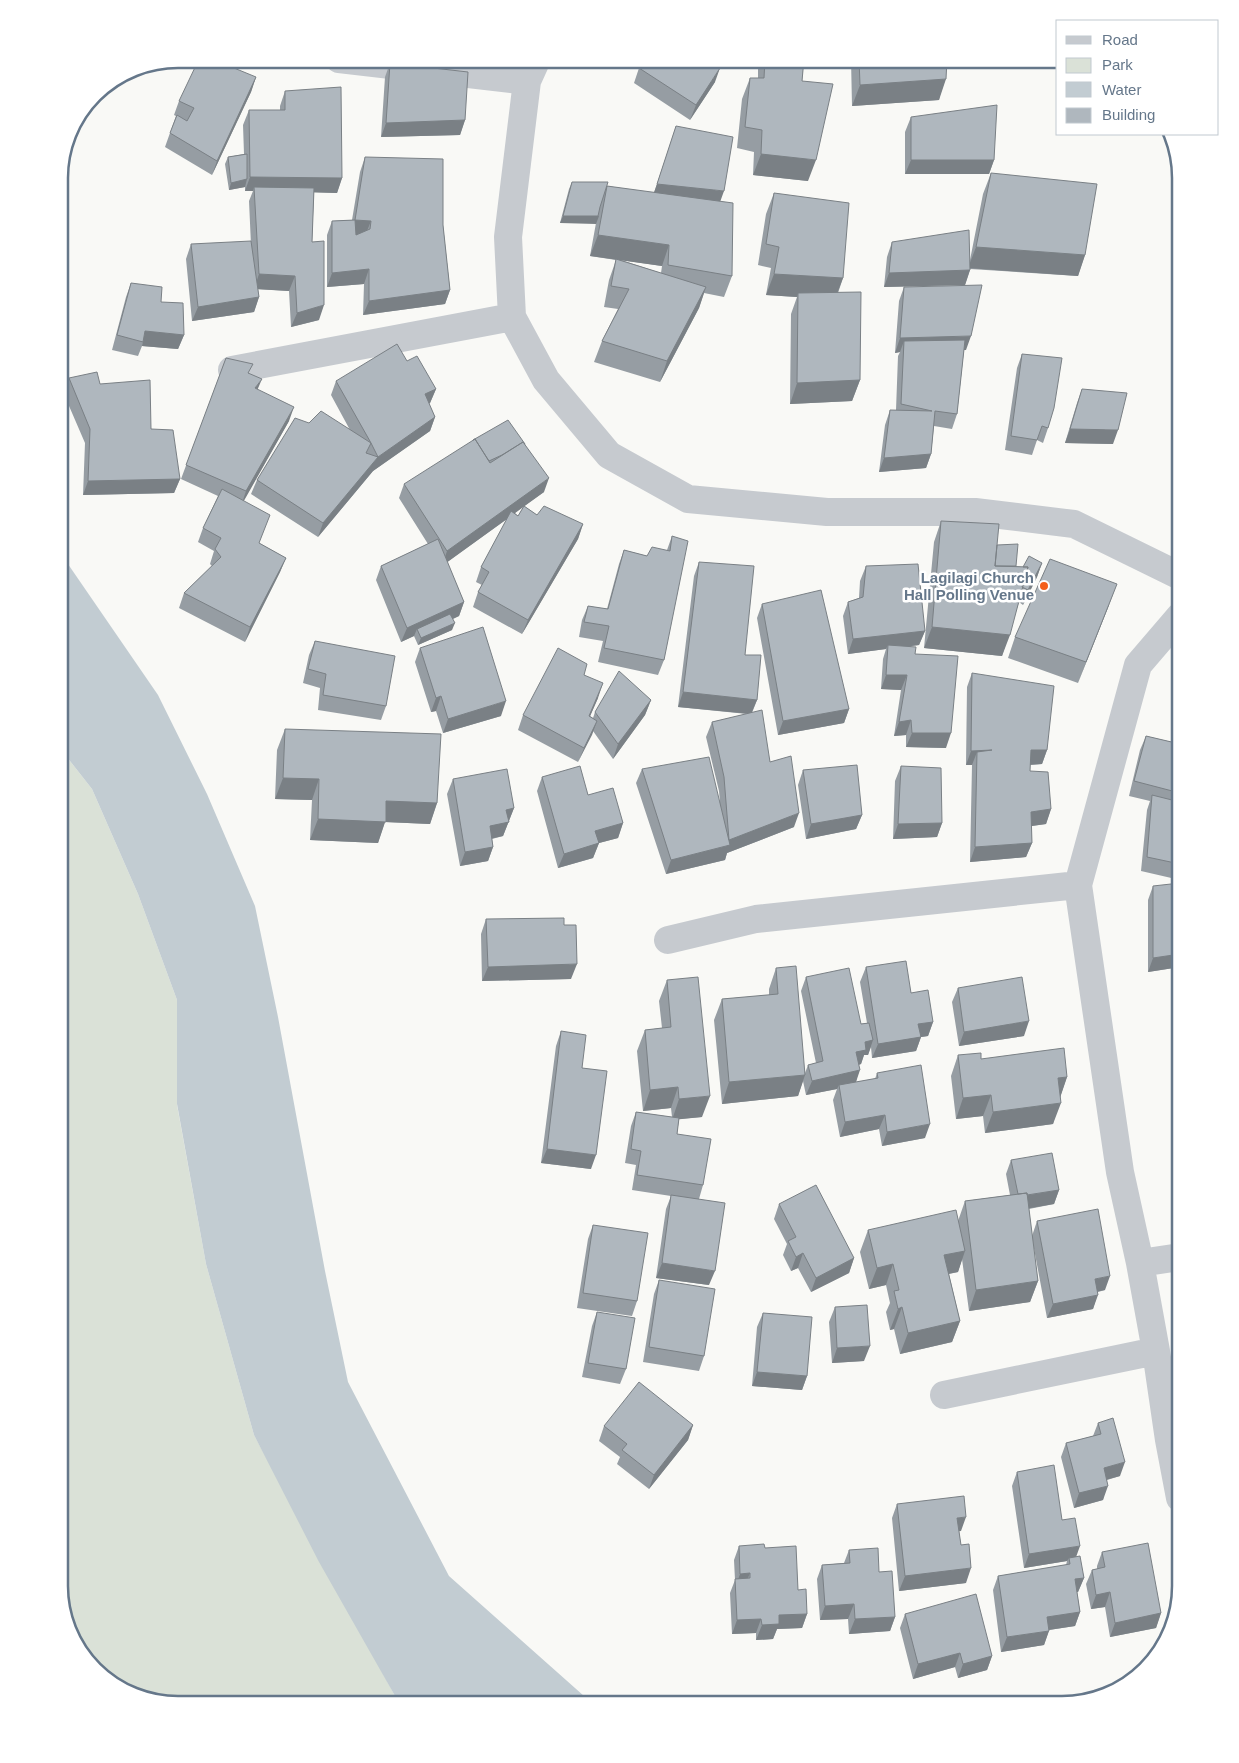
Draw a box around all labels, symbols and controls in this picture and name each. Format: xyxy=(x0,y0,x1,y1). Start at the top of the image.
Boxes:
legend xyxy=(1056,20,1219,135)
text: Road xyxy=(1102,31,1138,48)
text: Park xyxy=(1102,56,1133,73)
text: Water xyxy=(1102,81,1141,98)
text: Building xyxy=(1102,106,1155,123)
place label: Lagilagi Church Hall Polling Venue xyxy=(904,569,1034,603)
marker: Lagilagi Church Hall Polling Venue xyxy=(1038,580,1050,592)

